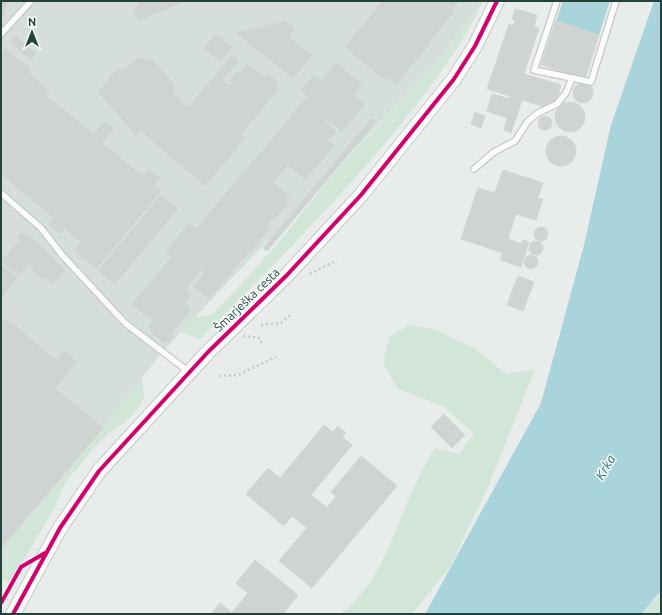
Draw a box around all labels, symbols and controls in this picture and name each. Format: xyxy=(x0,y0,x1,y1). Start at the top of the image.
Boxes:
north arrow xyxy=(12,12,52,52)
text: N xyxy=(28,16,36,28)
street label: Šmarješka cesta xyxy=(211,265,282,334)
water label: Krka xyxy=(592,452,618,482)

